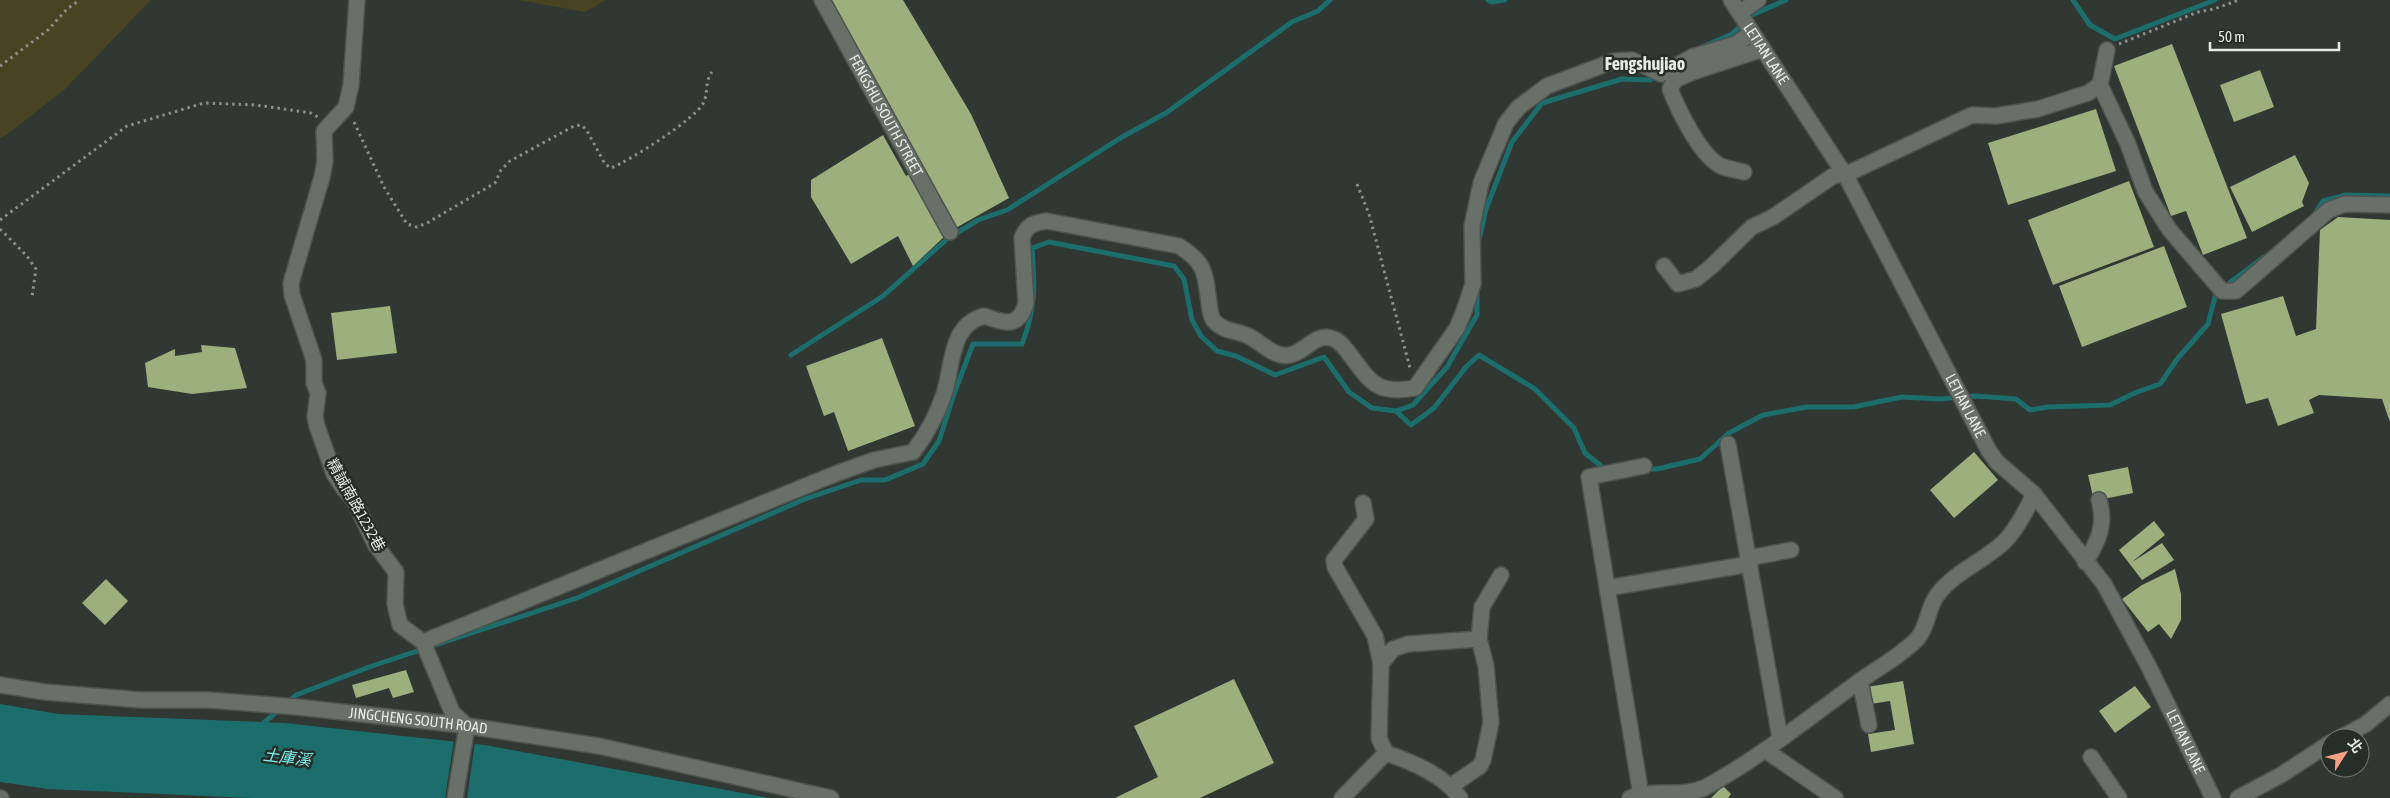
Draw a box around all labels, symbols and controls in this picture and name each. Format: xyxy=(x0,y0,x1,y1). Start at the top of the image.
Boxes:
street label: LETIAN LANE xyxy=(1740,20,1793,88)
scale bar xyxy=(2210,20,2339,52)
text: 50 m xyxy=(2218,28,2245,45)
street label: FENGSHU SOUTH STREET xyxy=(846,52,927,179)
district label: Fengshujiao xyxy=(1605,53,1685,74)
street label: LETIAN LANE xyxy=(1942,371,1990,441)
street label: 精誠南路1232巷 xyxy=(324,456,389,554)
street label: JINGCHENG SOUTH ROAD xyxy=(348,704,489,737)
street label: LETIAN LANE xyxy=(2163,706,2209,777)
north arrow xyxy=(2320,728,2370,778)
text: 北 xyxy=(2345,735,2366,756)
water label: 土庫溪 xyxy=(262,745,314,769)

